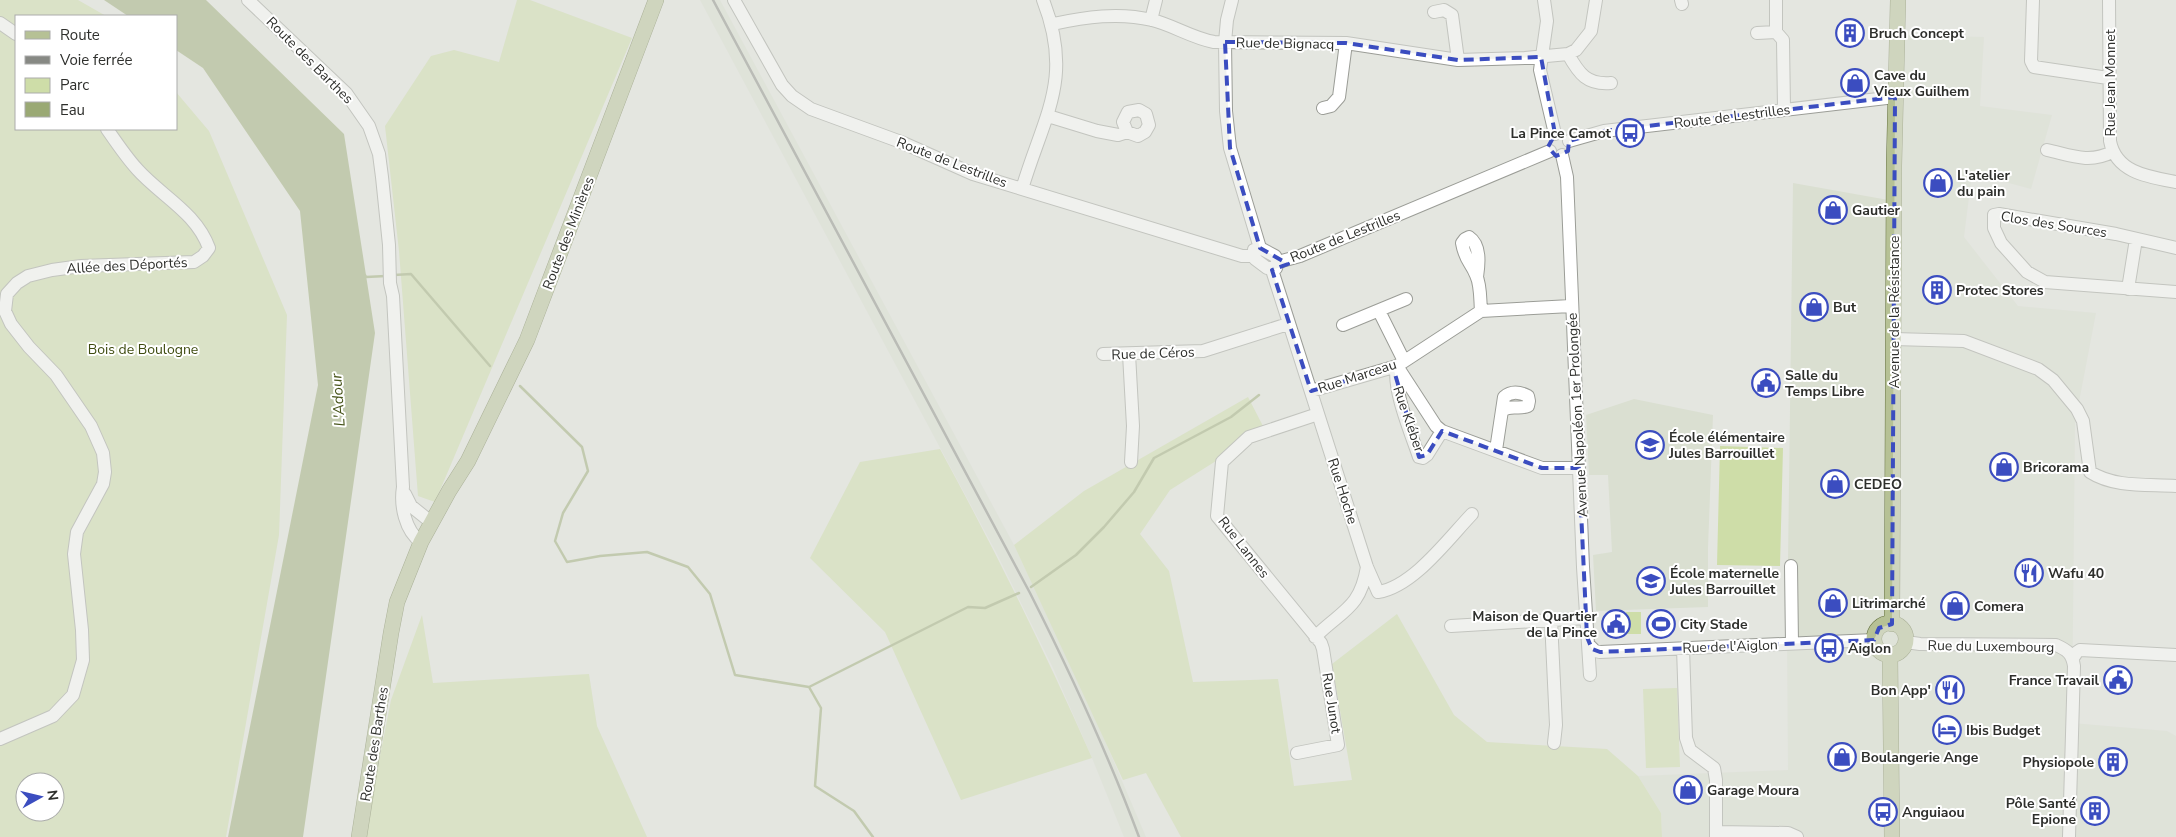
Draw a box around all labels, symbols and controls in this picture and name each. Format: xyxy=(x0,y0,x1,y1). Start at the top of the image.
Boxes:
street label: Route des Barthes xyxy=(262,13,358,108)
legend xyxy=(15,15,178,130)
building icon: Bruch Concept xyxy=(1835,18,1865,48)
place label: Bruch Concept xyxy=(1869,24,1964,43)
text: Route xyxy=(60,25,100,45)
street label: Rue Jean Monnet xyxy=(2101,29,2120,137)
street label: Rue de Bignacq xyxy=(1236,33,1334,54)
text: Voie ferrée xyxy=(59,50,132,70)
place label: Cave du Vieux Guilhem xyxy=(1873,66,1969,101)
shop icon: Cave du Vieux Guilhem xyxy=(1840,68,1870,98)
text: Parc xyxy=(60,75,89,95)
text: Eau xyxy=(60,100,85,120)
street label: Route de Lestrilles xyxy=(1673,100,1792,133)
bus stop icon: La Pince Camot xyxy=(1615,118,1645,148)
place label: La Pince Camot xyxy=(1510,124,1612,143)
street label: Route de Lestrilles xyxy=(894,133,1010,192)
place label: L'atelier du pain xyxy=(1957,166,2010,201)
shop icon: L'atelier du pain xyxy=(1923,168,1953,198)
street label: Route des Minières xyxy=(538,174,599,292)
shop icon: Gautier xyxy=(1818,195,1848,225)
place label: Gautier xyxy=(1852,201,1901,220)
street label: Route de Lestrilles xyxy=(1287,206,1403,267)
street label: Clos des Sources xyxy=(1999,207,2109,242)
street label: Avenue de la Résistance xyxy=(1885,236,1904,388)
street label: Allée des Déportés xyxy=(66,253,188,278)
building icon: Protec Stores xyxy=(1922,275,1952,305)
place label: Protec Stores xyxy=(1956,281,2044,300)
shop icon: But xyxy=(1799,292,1829,322)
place label: But xyxy=(1833,298,1857,317)
street label: Avenue Napoléon 1er Prolongée xyxy=(1563,312,1592,518)
park label: Bois de Boulogne xyxy=(88,340,198,359)
street label: Rue de Céros xyxy=(1111,343,1195,364)
street label: Rue Marceau xyxy=(1315,355,1399,398)
place label: Salle du Temps Libre xyxy=(1785,366,1865,401)
public building icon: Salle du Temps Libre xyxy=(1751,368,1781,398)
water label: L'Adour xyxy=(326,372,350,427)
street label: Rue Kléber xyxy=(1388,383,1429,455)
place label: École élémentaire Jules Barrouillet xyxy=(1668,428,1785,463)
school or university icon: École élémentaire Jules Barrouillet xyxy=(1635,430,1665,460)
shop icon: Bricorama xyxy=(1989,452,2019,482)
street label: Rue Hoche xyxy=(1323,456,1362,527)
place label: Bricorama xyxy=(2023,458,2089,477)
shop icon: CEDEO xyxy=(1820,469,1850,499)
place label: CEDEO xyxy=(1854,475,1902,494)
street label: Rue Lannes xyxy=(1214,513,1274,582)
restaurant icon: Wafu 40 xyxy=(2014,558,2044,588)
place label: École maternelle Jules Barrouillet xyxy=(1669,564,1780,599)
place label: Wafu 40 xyxy=(2048,564,2104,583)
school or university icon: École maternelle Jules Barrouillet xyxy=(1636,566,1666,596)
shop icon: Litrimarché xyxy=(1818,588,1848,618)
shop icon: Comera xyxy=(1940,591,1970,621)
place label: Litrimarché xyxy=(1852,594,1926,613)
place label: Comera xyxy=(1974,597,2024,616)
place label: Maison de Quartier de la Pince xyxy=(1472,607,1598,642)
public building icon: Maison de Quartier de la Pince xyxy=(1601,609,1631,639)
sports icon: City Stade xyxy=(1646,609,1676,639)
place label: City Stade xyxy=(1680,615,1748,634)
bus stop icon: Aiglon xyxy=(1814,633,1844,663)
street label: Rue de l'Aiglon xyxy=(1682,635,1778,658)
street label: Rue du Luxembourg xyxy=(1927,636,2055,657)
place label: Aiglon xyxy=(1848,639,1891,658)
public building icon: France Travail xyxy=(2103,665,2133,695)
street label: Rue Junot xyxy=(1317,671,1346,735)
place label: France Travail xyxy=(2009,671,2100,690)
restaurant icon: Bon App' xyxy=(1935,675,1965,705)
place label: Bon App' xyxy=(1871,681,1931,700)
street label: Route des Barthes xyxy=(356,685,393,803)
hotel icon: Ibis Budget xyxy=(1932,715,1962,745)
place label: Ibis Budget xyxy=(1966,721,2041,740)
shop icon: Boulangerie Ange xyxy=(1827,742,1857,772)
building icon: Physiopole xyxy=(2098,747,2128,777)
place label: Boulangerie Ange xyxy=(1861,748,1979,767)
place label: Physiopole xyxy=(2023,753,2094,772)
north arrow xyxy=(15,772,65,822)
shop icon: Garage Moura xyxy=(1673,775,1703,805)
place label: Garage Moura xyxy=(1707,781,1799,800)
text: N xyxy=(42,789,63,802)
place label: Pôle Santé Epione xyxy=(2006,794,2076,829)
building icon: Pôle Santé Epione xyxy=(2080,796,2110,826)
bus stop icon: Anguiaou xyxy=(1868,797,1898,827)
place label: Anguiaou xyxy=(1902,803,1965,822)

